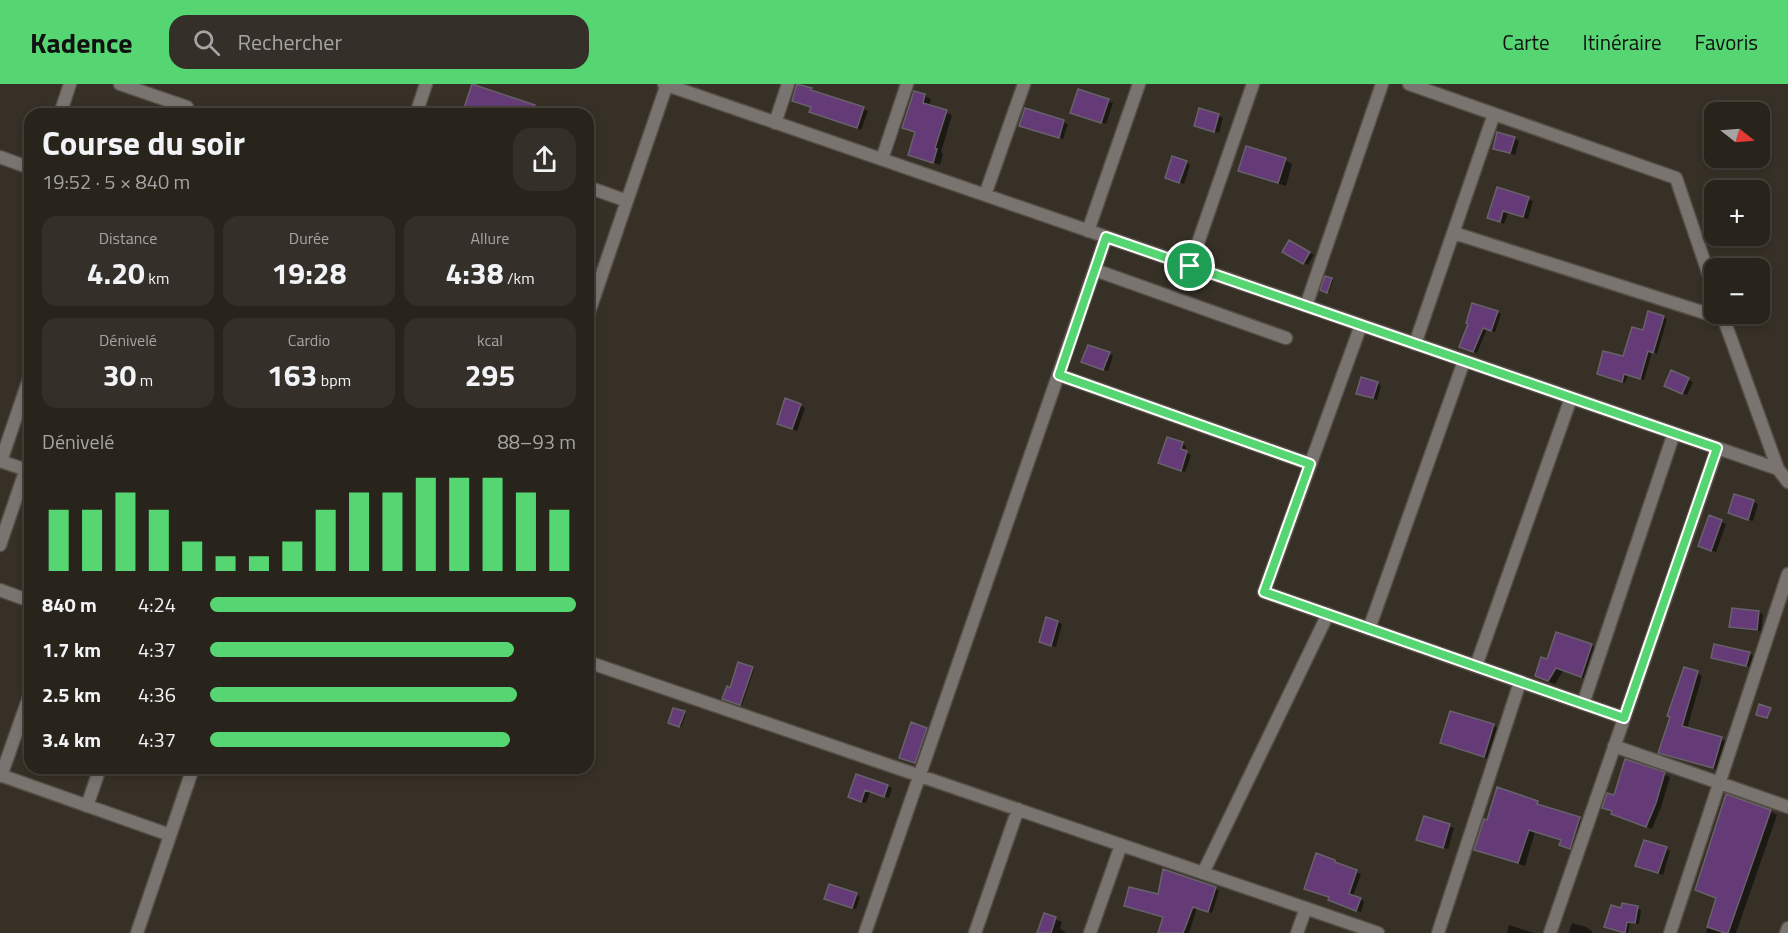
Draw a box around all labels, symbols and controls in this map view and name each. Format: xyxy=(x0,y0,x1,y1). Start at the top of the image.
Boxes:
search box xyxy=(169,15,589,69)
text: Kadence xyxy=(30,21,133,64)
text: Rechercher xyxy=(238,25,342,59)
icon: search xyxy=(190,26,223,59)
text: Carte xyxy=(1502,26,1550,58)
text: Itinéraire xyxy=(1583,26,1662,58)
text: Favoris xyxy=(1695,26,1758,58)
north arrow xyxy=(1704,102,1770,168)
map controls xyxy=(1704,102,1770,324)
text: Course du soir xyxy=(42,118,245,168)
button: share xyxy=(513,128,576,191)
text: 19:52 · 5 × 840 m xyxy=(42,166,190,197)
button: + xyxy=(1704,180,1770,246)
text: Distance xyxy=(99,226,157,250)
text: Durée xyxy=(289,226,329,250)
text: Allure xyxy=(471,226,509,250)
pin xyxy=(1164,240,1215,291)
icon: arrive xyxy=(1173,249,1206,282)
text: 4.20 xyxy=(87,250,145,296)
text: 19:28 xyxy=(272,250,346,296)
text: 4:38 xyxy=(445,250,503,296)
button: − xyxy=(1704,258,1770,324)
text: km xyxy=(145,266,169,290)
text: /km xyxy=(503,266,535,290)
text: Dénivelé xyxy=(99,328,157,352)
text: Cardio xyxy=(288,328,330,352)
text: kcal xyxy=(477,328,503,352)
text: 30 xyxy=(103,352,136,398)
text: 163 xyxy=(267,352,317,398)
text: 295 xyxy=(465,352,515,398)
text: m xyxy=(136,368,153,392)
text: bpm xyxy=(317,368,351,392)
text: Dénivelé xyxy=(42,426,114,457)
text: 88–93 m xyxy=(497,426,576,457)
text: 840 m xyxy=(42,589,97,620)
text: 4:24 xyxy=(138,589,176,620)
text: 1.7 km xyxy=(42,634,101,665)
text: 4:37 xyxy=(138,634,176,665)
text: 2.5 km xyxy=(42,679,101,710)
text: 4:36 xyxy=(138,679,176,710)
text: 3.4 km xyxy=(42,724,101,755)
text: 4:37 xyxy=(138,724,176,755)

